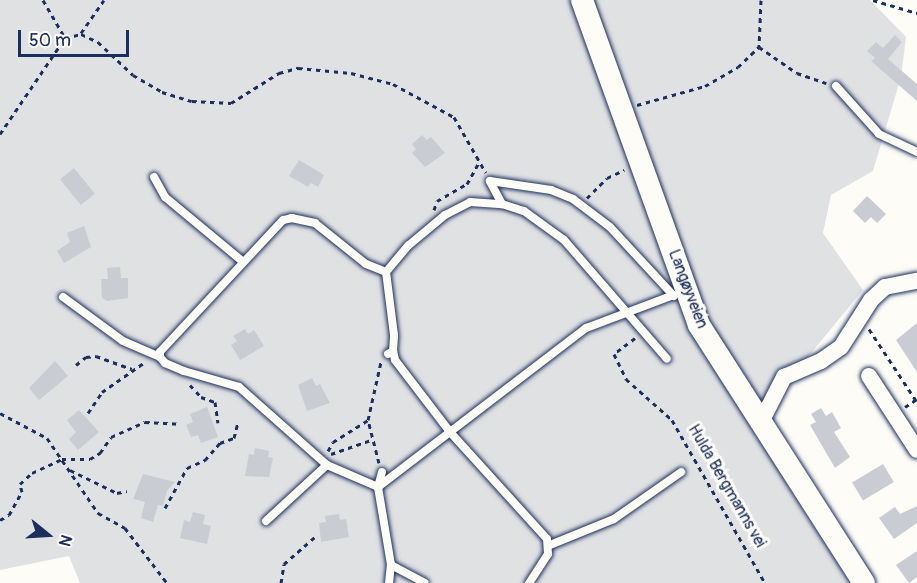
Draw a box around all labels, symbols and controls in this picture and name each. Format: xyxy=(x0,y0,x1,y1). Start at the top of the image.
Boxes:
scale bar xyxy=(21,18,132,56)
text: 50 m xyxy=(29,29,71,52)
street label: Langøyveien xyxy=(664,247,712,331)
street label: Hulda Bergmanns vei xyxy=(684,421,770,551)
north arrow xyxy=(18,505,78,565)
text: N xyxy=(54,532,76,549)

